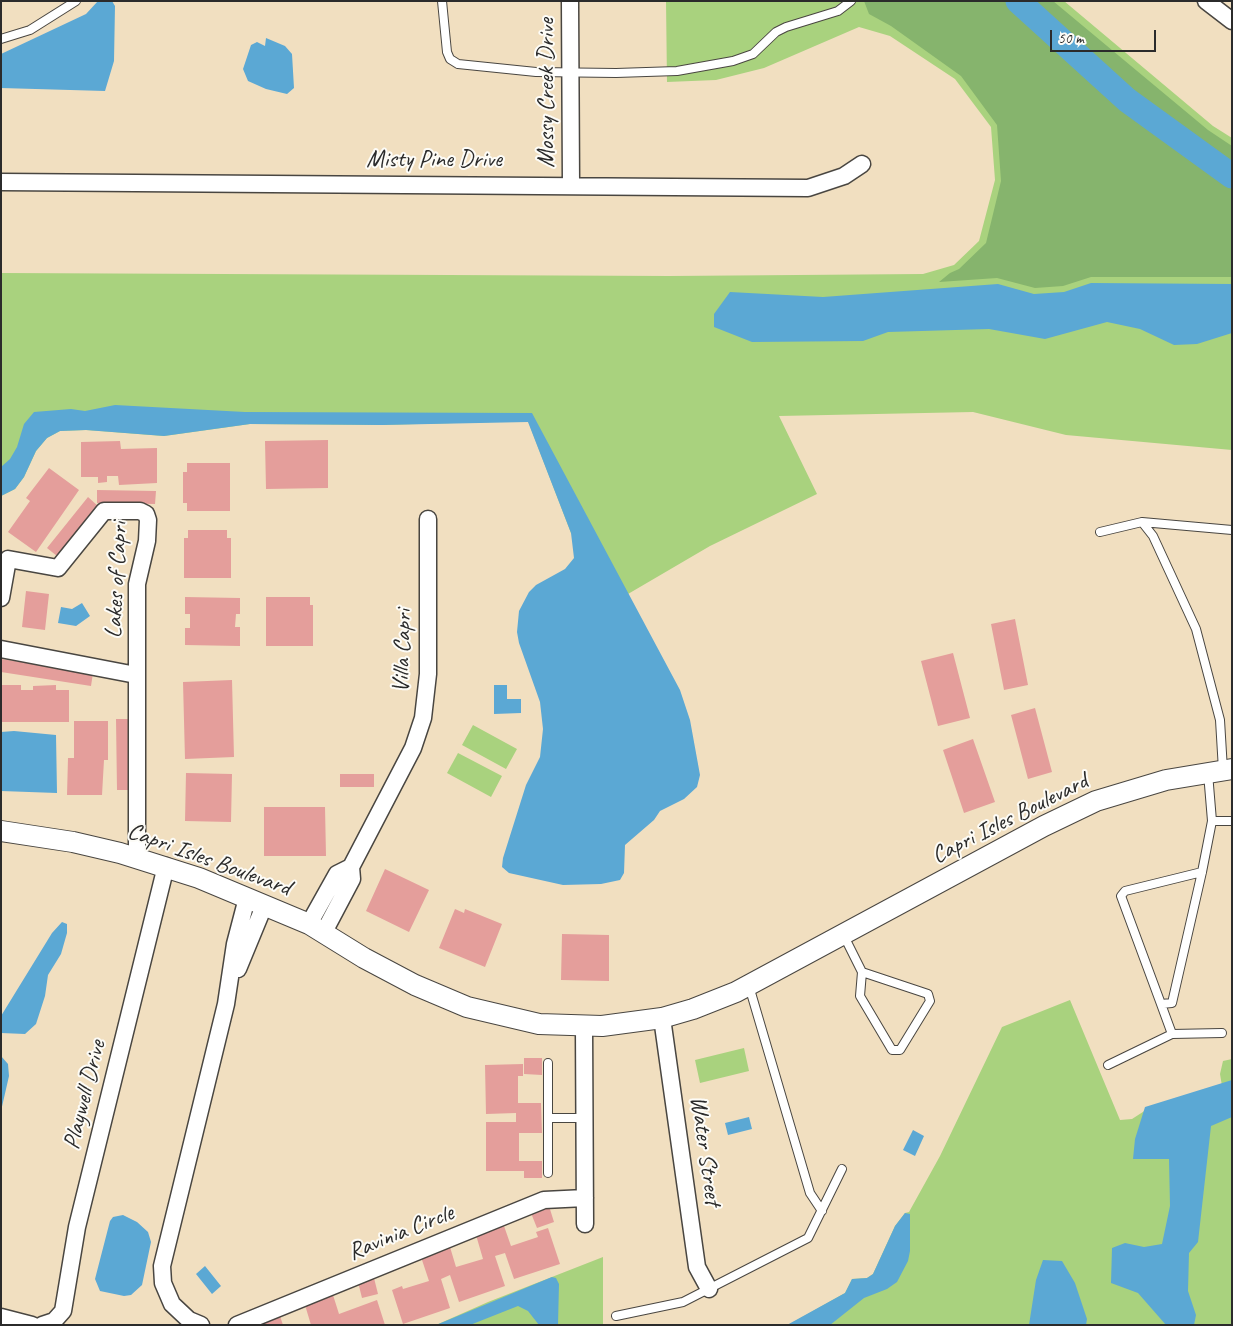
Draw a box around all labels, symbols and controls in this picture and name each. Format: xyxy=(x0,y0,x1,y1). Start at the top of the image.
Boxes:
street label: Mossy Creek Drive xyxy=(533,18,561,168)
scale bar xyxy=(1053,20,1159,52)
text: 50 m xyxy=(1058,29,1084,48)
street label: Misty Pine Drive xyxy=(366,146,502,174)
street label: Lakes of Capri xyxy=(100,521,134,639)
street label: Villa Capri xyxy=(387,609,419,693)
street label: Capri Isles Boulevard xyxy=(927,767,1093,871)
street label: Capri Isles Boulevard xyxy=(124,817,294,903)
street label: Playwell Drive xyxy=(58,1038,112,1152)
street label: Water Street xyxy=(683,1094,727,1208)
street label: Ravinia Circle xyxy=(344,1199,458,1267)

